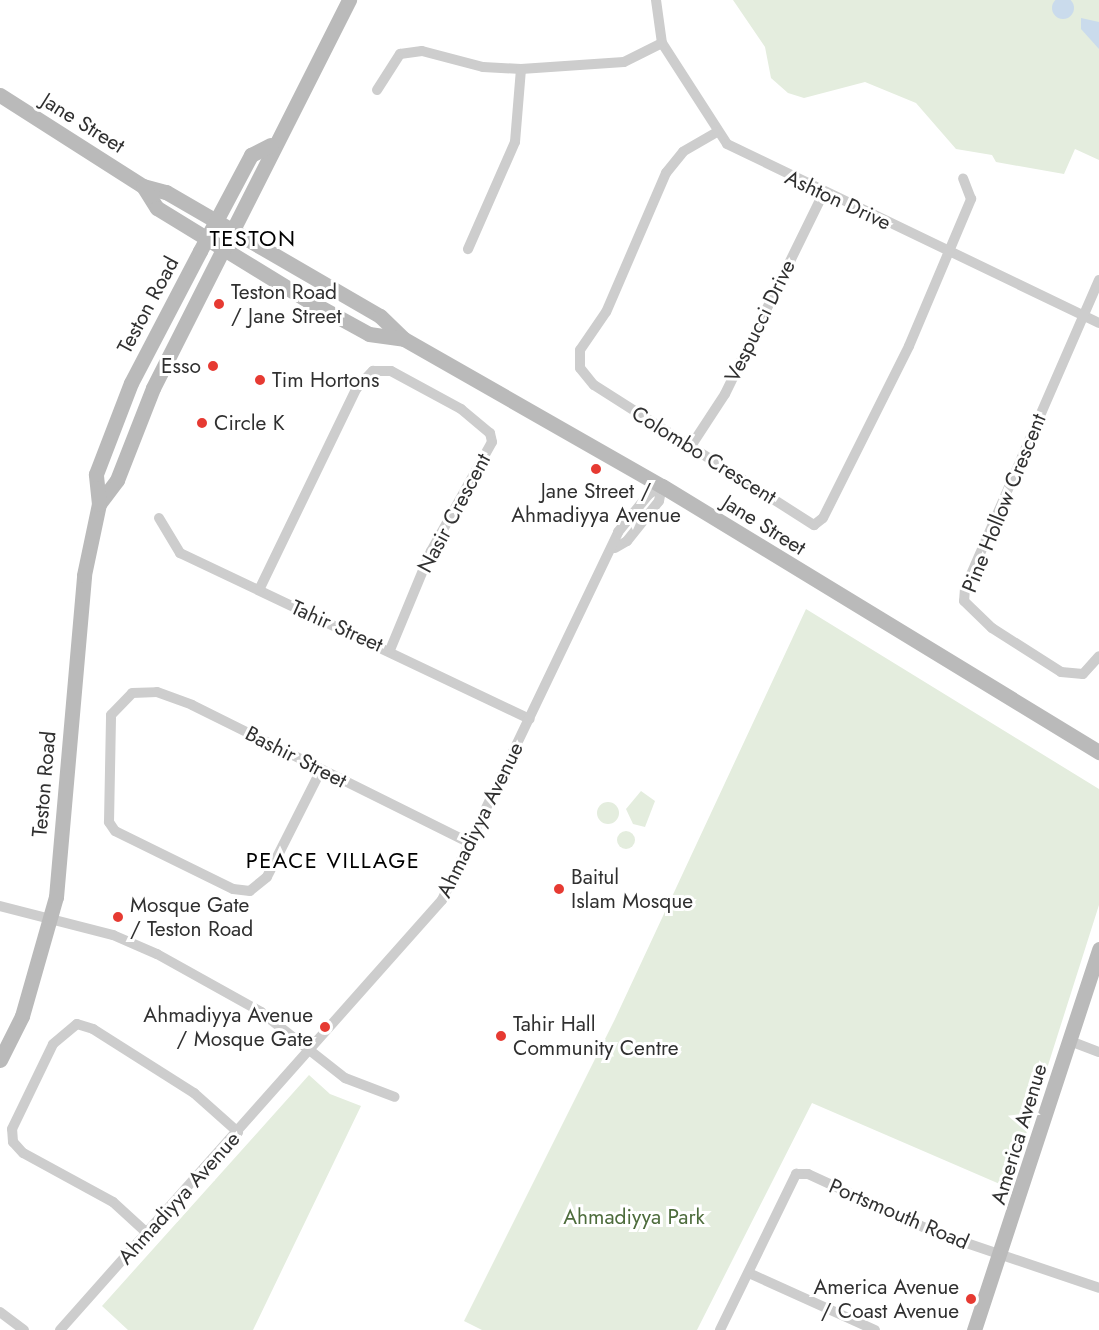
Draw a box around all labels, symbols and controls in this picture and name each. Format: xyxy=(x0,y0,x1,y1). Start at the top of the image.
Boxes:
street label: Jane Street xyxy=(37,88,129,158)
street label: Ashton Drive xyxy=(781,165,895,235)
district label: TESTON xyxy=(210,226,296,252)
street label: Teston Road xyxy=(112,252,184,358)
street label: Vespucci Drive xyxy=(720,256,800,386)
place label: Teston Road / Jane Street xyxy=(231,279,342,329)
marker: Teston Road / Jane Street xyxy=(212,297,226,311)
place label: Esso xyxy=(161,353,201,379)
marker: Esso xyxy=(206,359,220,373)
place label: Tim Hortons xyxy=(272,367,380,393)
marker: Tim Hortons xyxy=(253,373,267,387)
street label: Colombo Crescent xyxy=(627,400,781,510)
place label: Circle K xyxy=(214,410,285,436)
street label: Pine Hollow Crescent xyxy=(957,410,1051,596)
marker: Circle K xyxy=(195,416,209,430)
street label: Nasir Crescent xyxy=(412,449,496,577)
marker: Jane Street / Ahmadiyya Avenue xyxy=(589,462,603,476)
place label: Jane Street / Ahmadiyya Avenue xyxy=(511,478,681,528)
street label: Jane Street xyxy=(718,490,810,560)
street label: Tahir Street xyxy=(287,595,387,657)
street label: Bashir Street xyxy=(241,721,351,793)
street label: Teston Road xyxy=(27,730,61,838)
street label: Ahmadiyya Avenue xyxy=(431,738,529,902)
district label: PEACE VILLAGE xyxy=(246,848,420,874)
place label: Baitul Islam Mosque xyxy=(571,864,693,914)
marker: Baitul Islam Mosque xyxy=(552,882,566,896)
place label: Mosque Gate / Teston Road xyxy=(130,892,253,942)
marker: Mosque Gate / Teston Road xyxy=(111,910,125,924)
place label: Ahmadiyya Avenue / Mosque Gate xyxy=(143,1002,313,1052)
place label: Tahir Hall Community Centre xyxy=(513,1011,679,1061)
marker: Ahmadiyya Avenue / Mosque Gate xyxy=(318,1020,332,1034)
marker: Tahir Hall Community Centre xyxy=(494,1029,508,1043)
street label: America Avenue xyxy=(986,1061,1052,1207)
street label: Ahmadiyya Avenue xyxy=(113,1127,245,1269)
street label: Portsmouth Road xyxy=(825,1173,973,1255)
park label: Ahmadiyya Park xyxy=(563,1204,705,1230)
place label: America Avenue / Coast Avenue xyxy=(813,1274,959,1324)
marker: America Avenue / Coast Avenue xyxy=(964,1292,978,1306)

